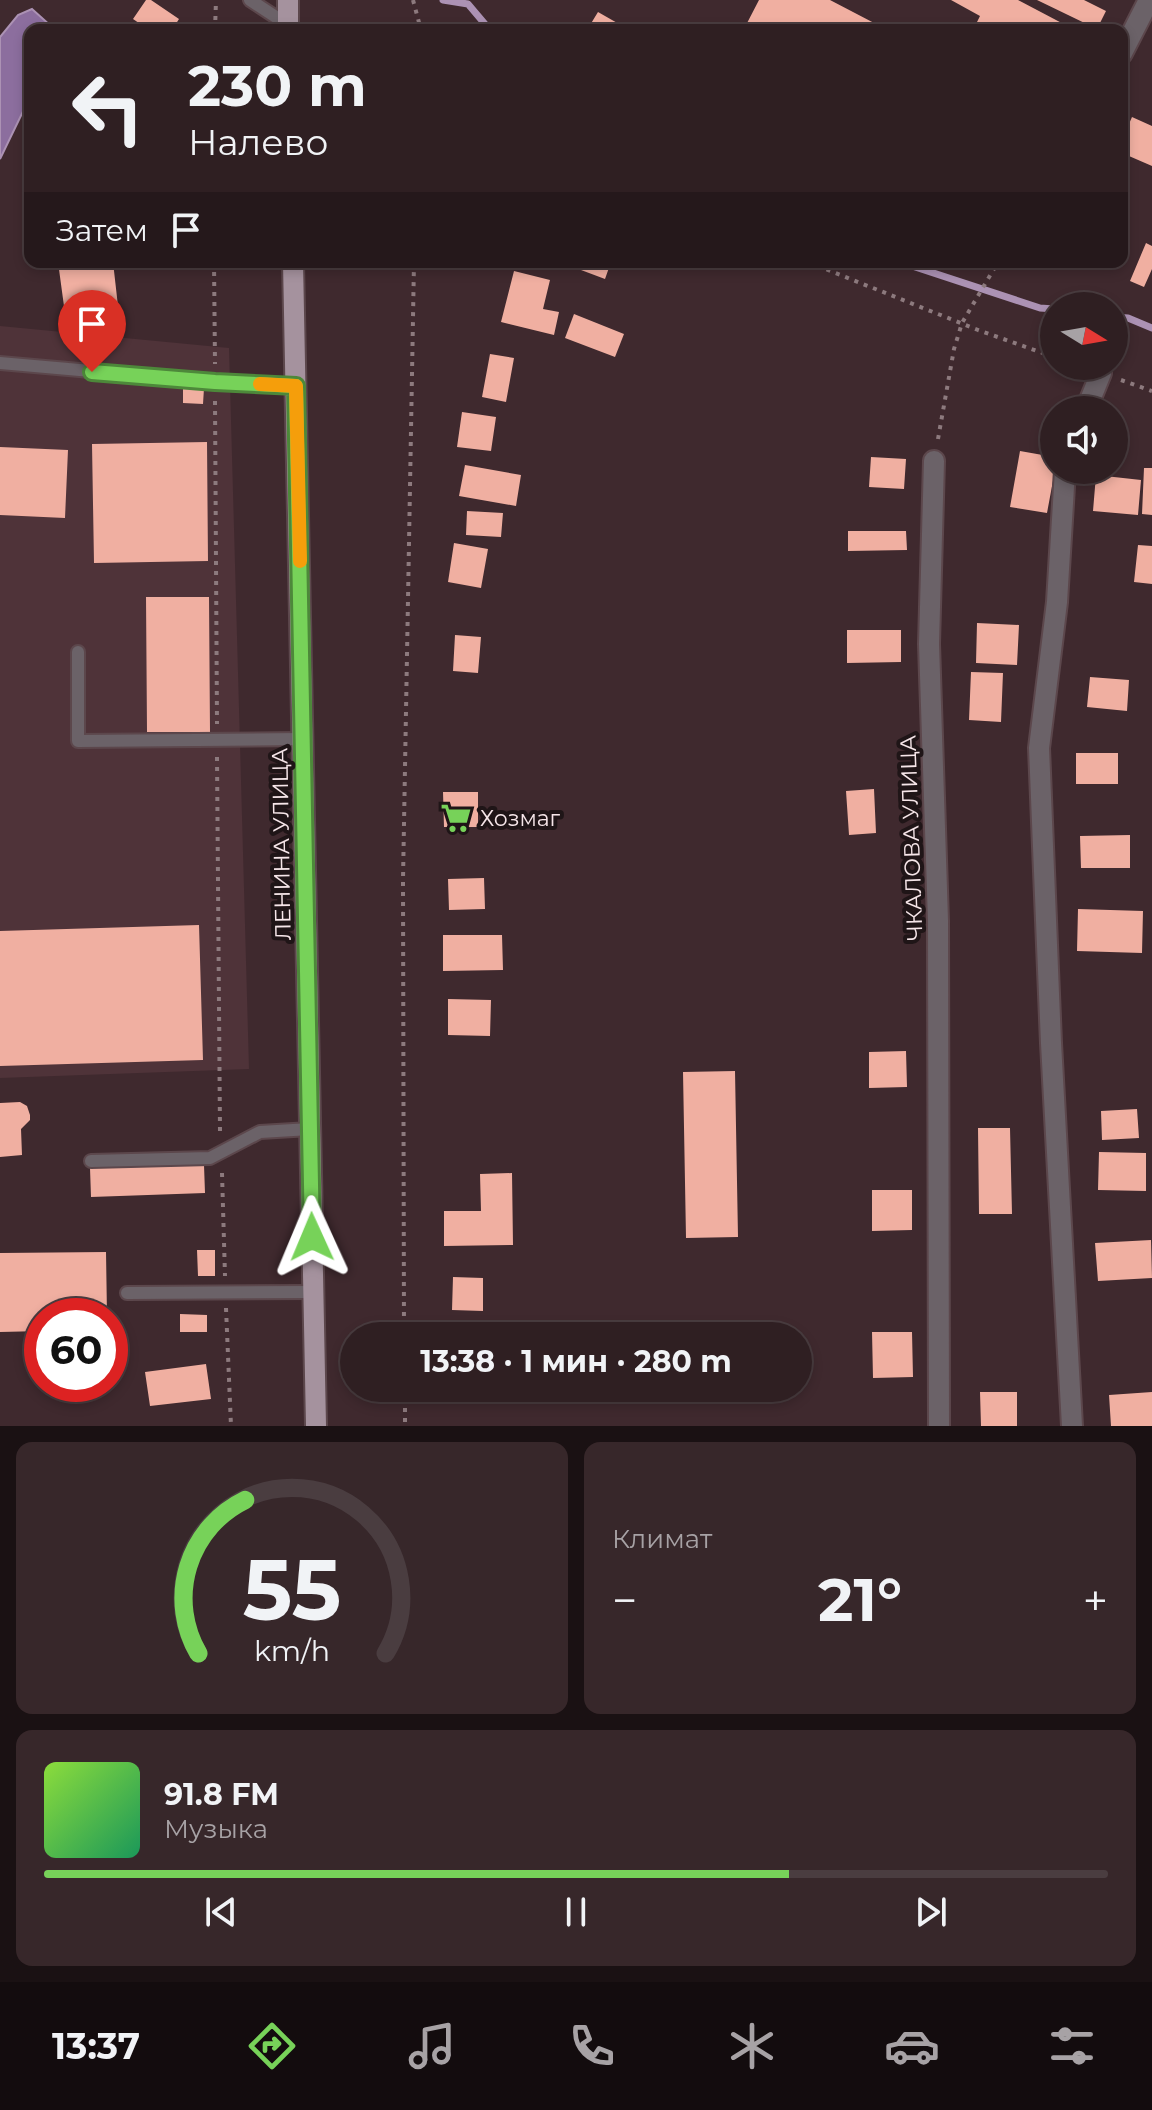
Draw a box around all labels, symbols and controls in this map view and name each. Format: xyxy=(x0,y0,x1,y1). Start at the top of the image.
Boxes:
text: 230 m xyxy=(188,52,367,120)
icon: left xyxy=(56,56,160,160)
text: Налево xyxy=(188,120,328,164)
icon: arrive xyxy=(164,208,208,252)
text: Затем xyxy=(56,212,148,249)
pin xyxy=(58,290,126,372)
north arrow xyxy=(1040,292,1128,380)
map controls xyxy=(1040,292,1128,484)
icon: arrive xyxy=(70,302,114,346)
button: sound xyxy=(1040,396,1128,484)
street label: ЧКАЛОВА УЛИЦА xyxy=(894,734,929,941)
street label: ЛЕНИНА УЛИЦА xyxy=(266,747,297,941)
supermarket icon: Хозмаг xyxy=(439,801,473,835)
place label: Хозмаг xyxy=(480,805,561,832)
position arrow xyxy=(270,1195,354,1279)
speed limit sign: 60 xyxy=(24,1298,128,1402)
text: 13:38 · 1 мин · 280 m xyxy=(420,1343,732,1380)
text: Климат xyxy=(612,1523,712,1555)
text: 55 xyxy=(243,1539,341,1641)
text: 21° xyxy=(818,1563,902,1636)
text: − xyxy=(612,1573,637,1627)
text: + xyxy=(1083,1573,1108,1627)
text: km/h xyxy=(254,1633,330,1668)
text: 91.8 FM xyxy=(164,1776,279,1813)
text: Музыка xyxy=(164,1813,268,1845)
icon: previous xyxy=(199,1890,243,1934)
icon: pause xyxy=(554,1890,598,1934)
icon: next xyxy=(909,1890,953,1934)
icon: directions xyxy=(244,2018,300,2074)
icon: music xyxy=(404,2018,460,2074)
icon: phone xyxy=(564,2018,620,2074)
icon: climate xyxy=(724,2018,780,2074)
icon: car xyxy=(884,2018,940,2074)
icon: filters xyxy=(1044,2018,1100,2074)
text: 13:37 xyxy=(52,2024,140,2068)

